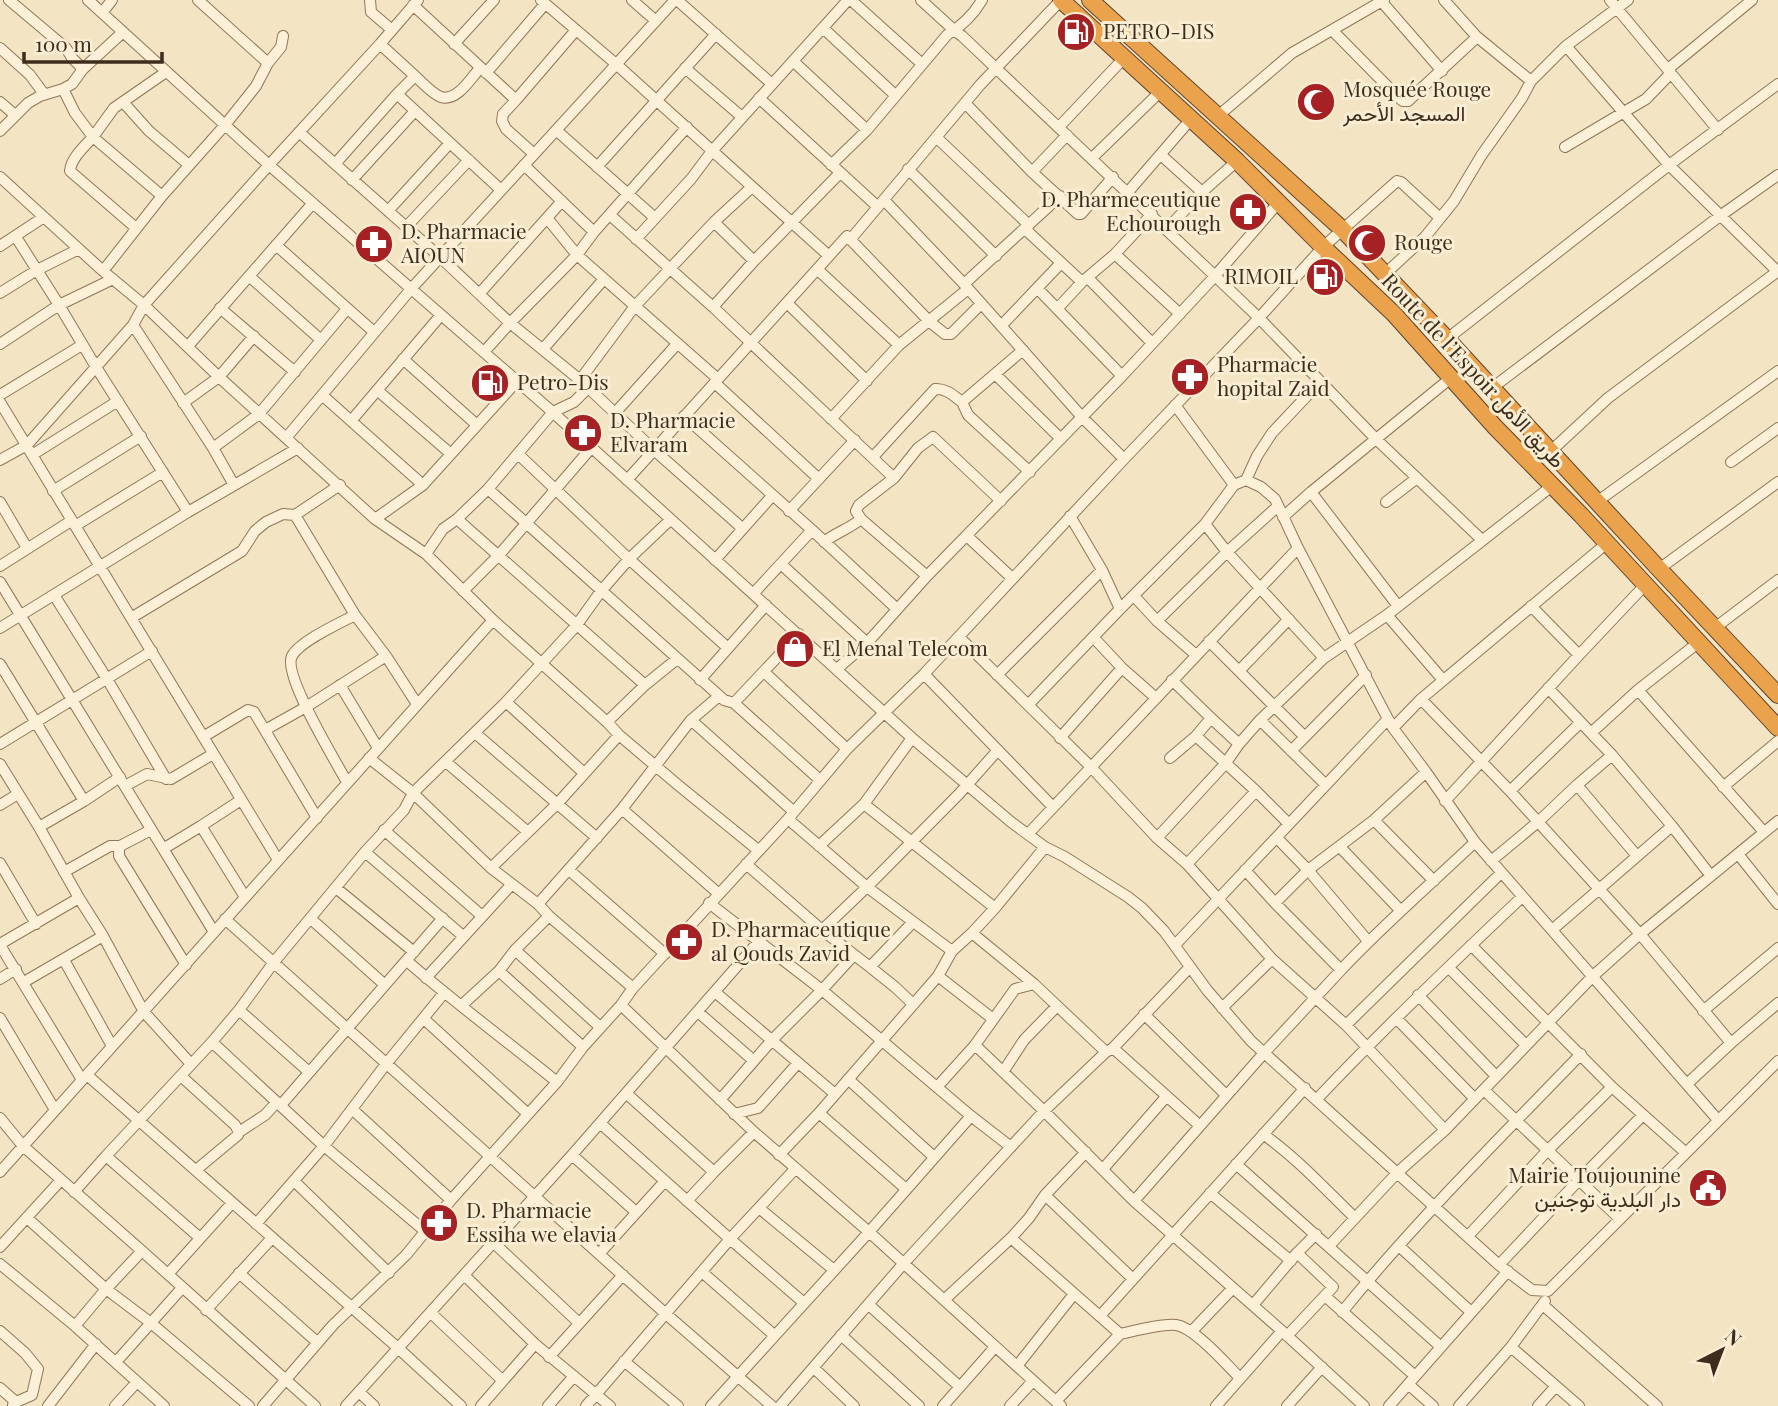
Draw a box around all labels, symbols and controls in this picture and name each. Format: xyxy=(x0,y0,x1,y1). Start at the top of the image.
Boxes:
fuel station icon: PETRO-DIS xyxy=(1055,11,1097,53)
place label: PETRO-DIS xyxy=(1103,16,1214,44)
scale bar xyxy=(24,21,163,65)
text: 100 m xyxy=(35,29,92,57)
place label: Mosquée Rouge المسجد الأحمر xyxy=(1342,74,1491,127)
mosque icon: Mosquée Rouge المسجد الأحمر xyxy=(1295,81,1337,123)
place label: D. Pharmeceutique Echourough xyxy=(1041,184,1222,236)
pharmacy icon: D. Pharmeceutique Echourough xyxy=(1227,191,1269,233)
place label: D. Pharmacie AIOUN xyxy=(400,216,527,268)
mosque icon: Rouge xyxy=(1346,222,1388,264)
pharmacy icon: D. Pharmacie AIOUN xyxy=(353,223,395,265)
place label: Rouge xyxy=(1394,227,1453,255)
fuel station icon: RIMOIL xyxy=(1304,256,1346,298)
place label: RIMOIL xyxy=(1224,261,1298,289)
street label: Route de l’Espoir طريق الأمل xyxy=(1376,266,1572,474)
place label: Pharmacie hopital Zaid xyxy=(1217,349,1330,401)
pharmacy icon: Pharmacie hopital Zaid xyxy=(1169,356,1211,398)
fuel station icon: Petro-Dis xyxy=(469,362,511,404)
place label: Petro-Dis xyxy=(517,367,609,395)
place label: D. Pharmacie Elvaram xyxy=(610,405,736,457)
pharmacy icon: D. Pharmacie Elvaram xyxy=(562,412,604,454)
shop icon: El Menal Telecom xyxy=(774,628,816,670)
place label: El Menal Telecom xyxy=(822,633,988,661)
place label: D. Pharmaceutique al Qouds Zavid xyxy=(711,914,891,966)
pharmacy icon: D. Pharmaceutique al Qouds Zavid xyxy=(663,921,705,963)
place label: Mairie Toujounine دار البلدية توجنين xyxy=(1508,1160,1681,1213)
public building icon: Mairie Toujounine دار البلدية توجنين xyxy=(1687,1167,1729,1209)
place label: D. Pharmacie Essiha we elavia xyxy=(466,1195,617,1247)
pharmacy icon: D. Pharmacie Essiha we elavia xyxy=(418,1202,460,1244)
north arrow xyxy=(1687,1315,1757,1385)
text: N xyxy=(1720,1322,1748,1351)

